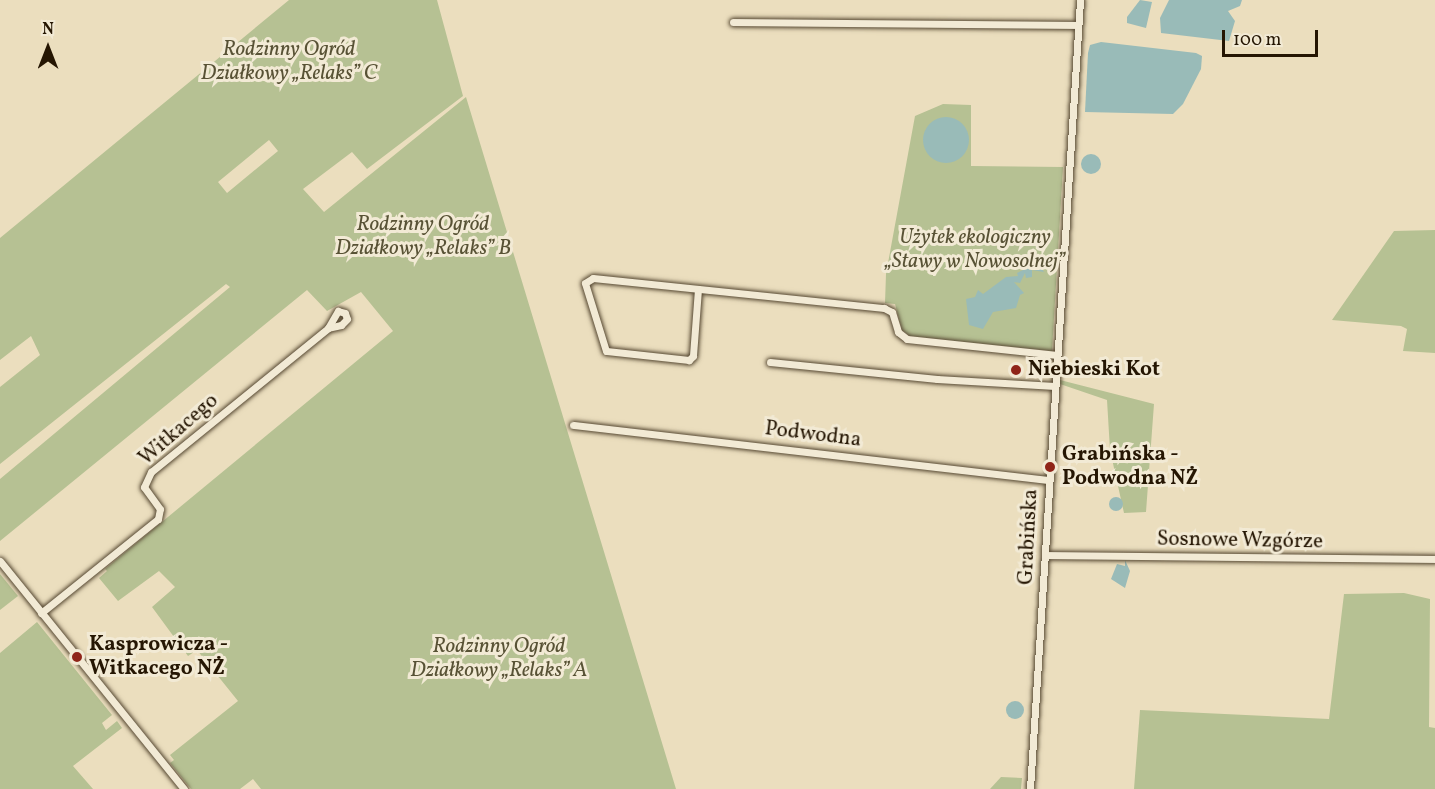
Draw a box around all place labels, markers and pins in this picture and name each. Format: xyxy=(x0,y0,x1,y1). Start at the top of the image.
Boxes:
place label: Niebieski Kot xyxy=(1028,357,1160,383)
marker: Niebieski Kot xyxy=(1009,363,1023,377)
place label: Grabińska - Podwodna NŻ xyxy=(1062,442,1198,492)
marker: Grabińska - Podwodna NŻ xyxy=(1043,460,1057,474)
place label: Kasprowicza - Witkacego NŻ xyxy=(89,632,229,682)
marker: Kasprowicza - Witkacego NŻ xyxy=(70,650,84,664)

